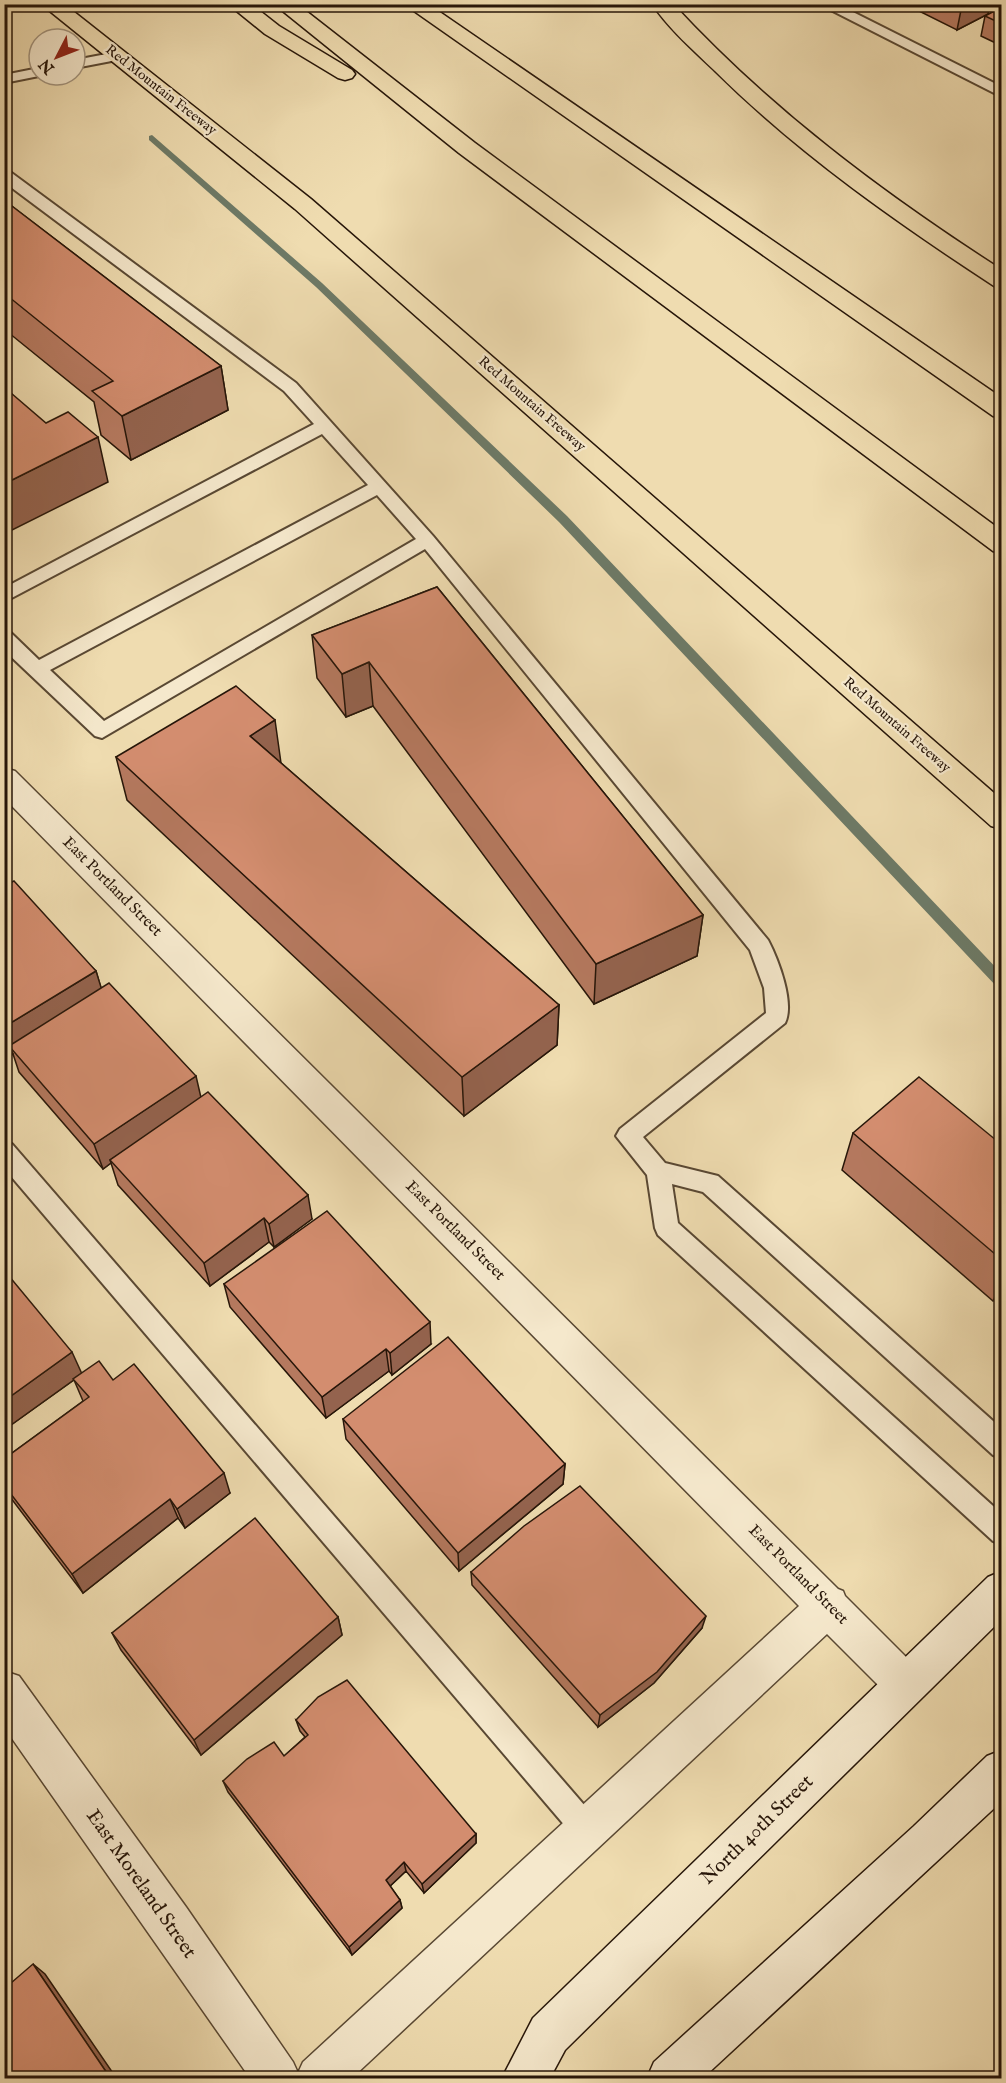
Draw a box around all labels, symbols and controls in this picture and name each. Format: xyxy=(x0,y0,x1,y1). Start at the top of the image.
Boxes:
north arrow xyxy=(27,27,87,87)
street label: Red Mountain Freeway xyxy=(102,41,220,139)
text: N xyxy=(35,54,60,78)
street label: Red Mountain Freeway xyxy=(475,352,589,456)
street label: Red Mountain Freeway xyxy=(840,673,954,777)
street label: East Portland Street xyxy=(58,833,166,941)
street label: East Portland Street xyxy=(401,1177,509,1285)
street label: East Portland Street xyxy=(744,1521,852,1629)
street label: North 40th Street xyxy=(695,1770,819,1890)
street label: East Moreland Street xyxy=(80,1805,202,1963)

